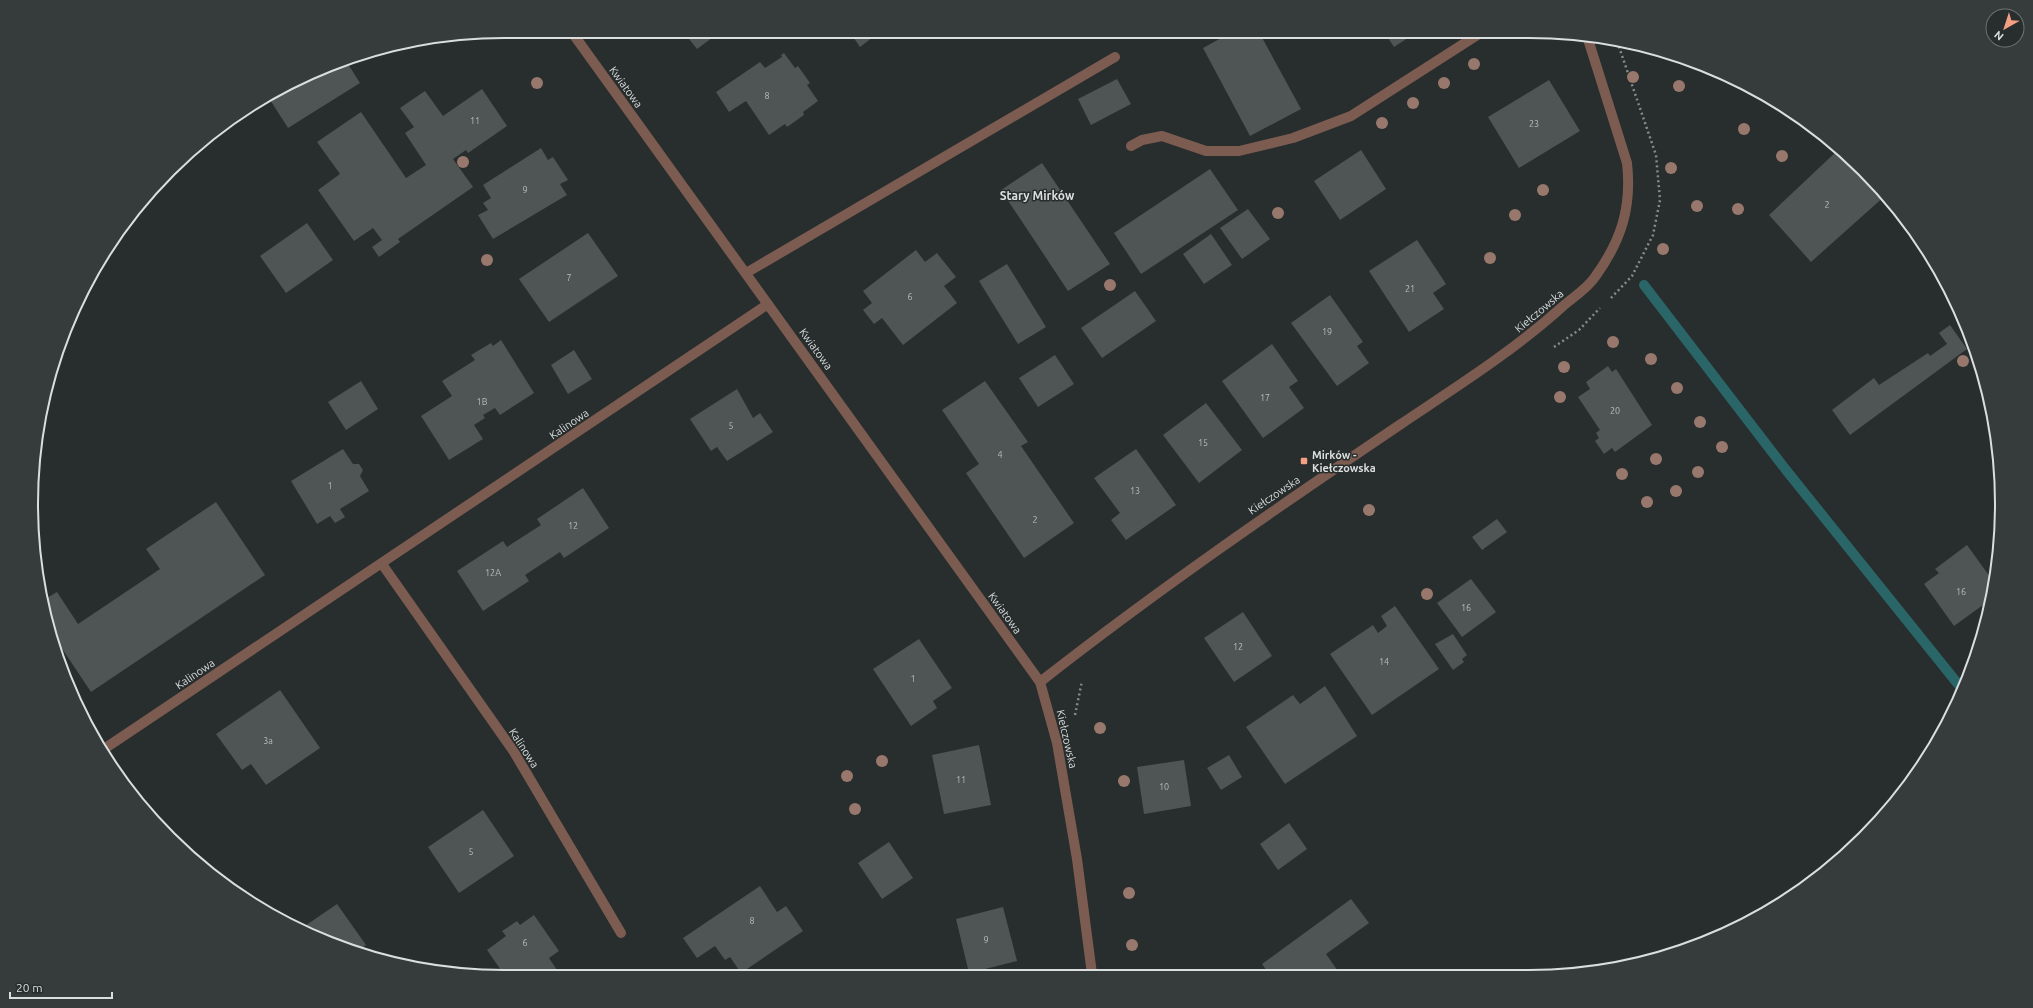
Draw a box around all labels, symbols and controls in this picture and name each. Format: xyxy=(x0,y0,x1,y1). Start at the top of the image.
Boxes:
north arrow xyxy=(1985,8,2025,48)
text: N xyxy=(1992,29,2006,43)
street label: Kwiatowa xyxy=(607,64,645,110)
house number: 8 xyxy=(764,91,770,101)
house number: 11 xyxy=(470,116,480,126)
house number: 23 xyxy=(1529,119,1539,129)
house number: 9 xyxy=(522,185,528,195)
district label: Stary Mirków xyxy=(1000,189,1075,202)
house number: 2 xyxy=(1824,200,1830,210)
house number: 7 xyxy=(566,273,572,283)
house number: 21 xyxy=(1405,284,1415,294)
street label: Kiełczowska xyxy=(1512,287,1566,335)
house number: 6 xyxy=(907,292,913,302)
street label: Kwiatowa xyxy=(797,326,835,372)
house number: 19 xyxy=(1322,327,1332,337)
house number: 17 xyxy=(1260,393,1270,403)
house number: 1B xyxy=(477,397,488,407)
house number: 20 xyxy=(1610,406,1620,416)
street label: Kalinowa xyxy=(547,407,591,441)
house number: 5 xyxy=(728,421,734,431)
house number: 15 xyxy=(1198,438,1208,448)
place label: Mirków - Kiełczowska xyxy=(1312,449,1376,474)
house number: 4 xyxy=(997,450,1003,460)
marker: Mirków - Kiełczowska xyxy=(1299,456,1309,466)
street label: Kiełczowska xyxy=(1246,473,1302,517)
house number: 1 xyxy=(327,481,333,491)
house number: 13 xyxy=(1130,486,1140,496)
house number: 2 xyxy=(1032,515,1038,525)
house number: 12 xyxy=(568,521,578,531)
house number: 12A xyxy=(485,568,501,578)
house number: 16 xyxy=(1956,587,1966,597)
street label: Kwiatowa xyxy=(986,590,1024,636)
house number: 16 xyxy=(1461,603,1471,613)
house number: 12 xyxy=(1233,642,1243,652)
street label: Kalinowa xyxy=(173,657,217,691)
house number: 14 xyxy=(1379,657,1389,667)
house number: 1 xyxy=(910,674,916,684)
street label: Kiełczowska xyxy=(1054,709,1080,769)
street label: Kalinowa xyxy=(507,726,541,770)
house number: 3a xyxy=(263,736,273,746)
house number: 11 xyxy=(956,775,966,785)
house number: 10 xyxy=(1159,782,1169,792)
house number: 5 xyxy=(468,847,474,857)
house number: 8 xyxy=(749,916,755,926)
house number: 9 xyxy=(983,935,989,945)
house number: 6 xyxy=(522,938,528,948)
scale bar xyxy=(10,974,112,1000)
text: 20 m xyxy=(16,981,43,994)

